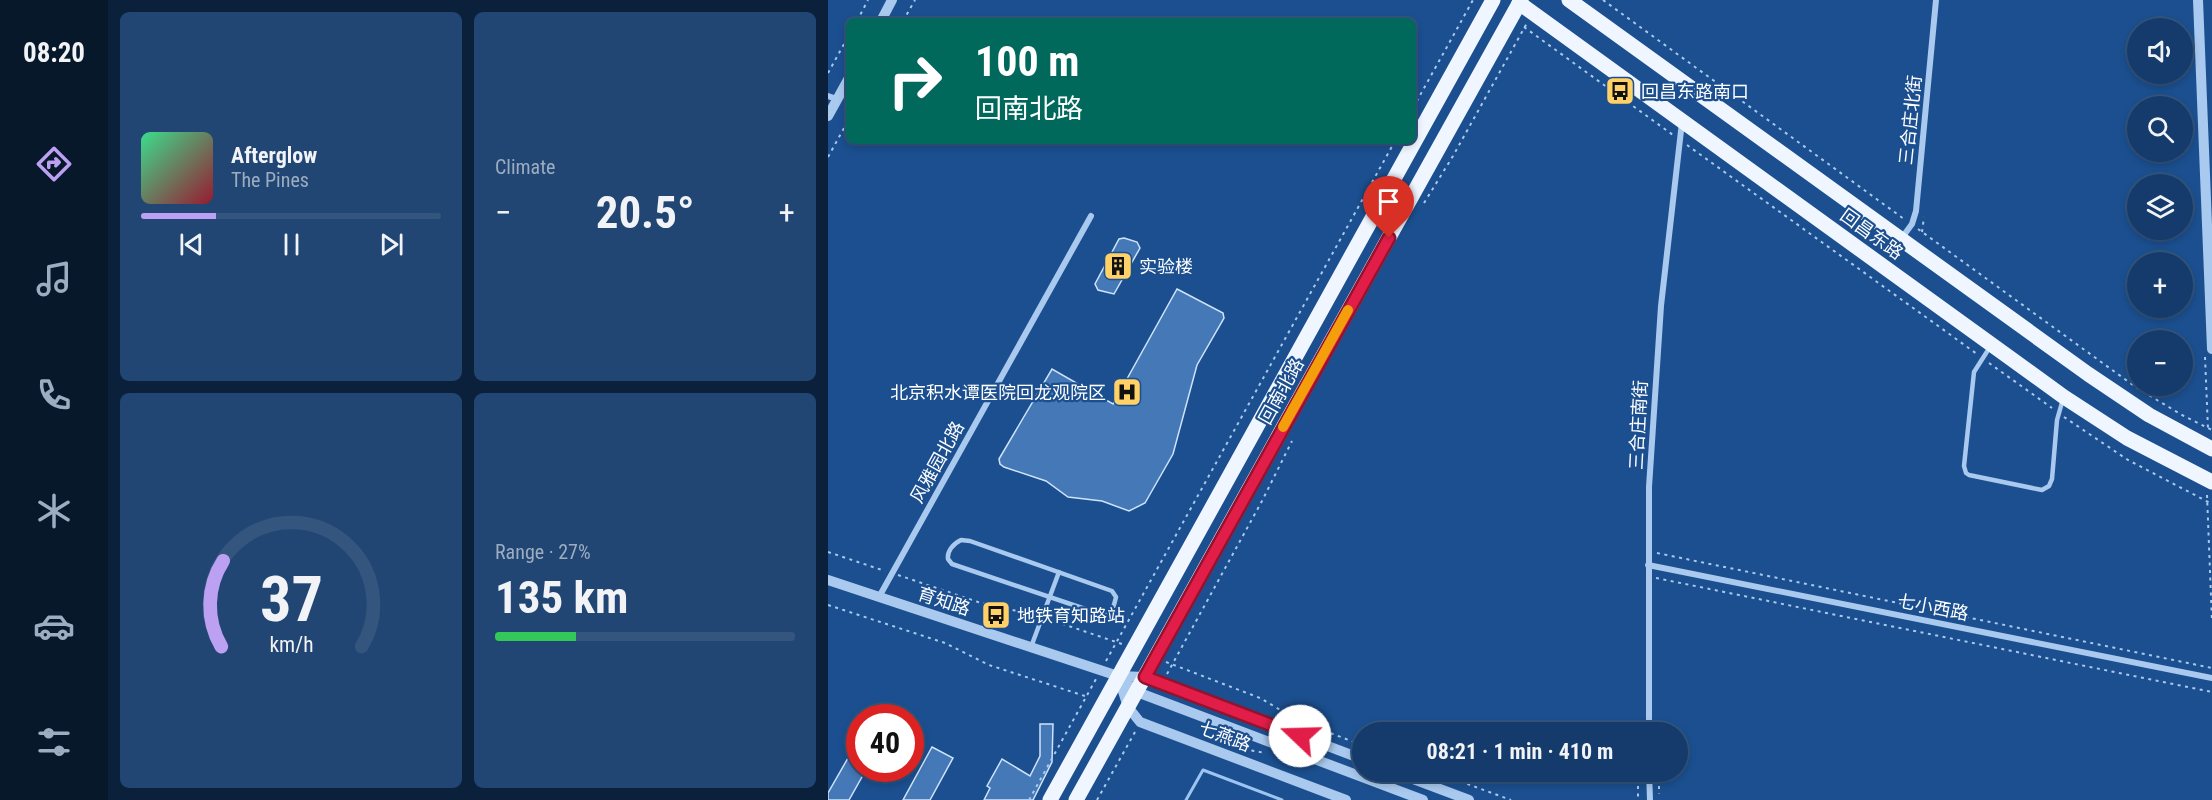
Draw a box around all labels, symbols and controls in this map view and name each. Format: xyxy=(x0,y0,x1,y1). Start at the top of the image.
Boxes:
map controls xyxy=(2127,18,2193,396)
button: sound xyxy=(2127,18,2193,84)
text: 08:20 xyxy=(23,37,85,69)
text: 100 m xyxy=(975,37,1080,86)
icon: right xyxy=(876,42,954,120)
street label: 三合庄北街 xyxy=(1895,74,1925,166)
bus stop icon: 回昌东路南口 xyxy=(1604,75,1636,107)
place label: 回昌东路南口 xyxy=(1641,81,1749,102)
text: 回南北路 xyxy=(975,93,1083,125)
button: search xyxy=(2127,96,2193,162)
icon: directions xyxy=(33,143,75,185)
text: Afterglow xyxy=(231,143,317,168)
text: Climate xyxy=(495,155,555,179)
text: The Pines xyxy=(231,168,309,192)
button: layers xyxy=(2127,174,2193,240)
pin xyxy=(1363,176,1414,238)
icon: arrive xyxy=(1372,185,1405,218)
text: 20.5° xyxy=(596,186,694,239)
text: − xyxy=(495,193,512,232)
text: + xyxy=(779,193,795,232)
street label: 回昌东路 xyxy=(1837,204,1907,264)
icon: previous xyxy=(175,228,208,261)
icon: pause xyxy=(275,228,308,261)
icon: next xyxy=(375,228,408,261)
building icon: 实验楼 xyxy=(1102,250,1134,282)
button: + xyxy=(2127,252,2193,318)
place label: 实验楼 xyxy=(1139,256,1193,277)
icon: music xyxy=(33,258,75,300)
button: − xyxy=(2127,330,2193,396)
street label: 回南北路 xyxy=(1254,354,1308,428)
icon: phone xyxy=(33,374,75,416)
hospital icon: 北京积水谭医院回龙观院区 xyxy=(1111,376,1143,408)
street label: 三合庄南街 xyxy=(1625,380,1651,470)
place label: 北京积水谭医院回龙观院区 xyxy=(890,382,1106,403)
street label: 风雅园北路 xyxy=(906,418,968,506)
icon: climate xyxy=(33,490,75,532)
text: Range · 27% xyxy=(495,540,591,564)
text: 37 xyxy=(259,563,323,636)
text: 135 km xyxy=(495,571,628,624)
street label: 育知路 xyxy=(915,583,973,619)
street label: 七小西路 xyxy=(1896,590,1970,624)
bus stop icon: 地铁育知路站 xyxy=(980,599,1012,631)
icon: car xyxy=(33,605,75,647)
place label: 地铁育知路站 xyxy=(1017,605,1125,626)
text: km/h xyxy=(269,633,313,658)
speed limit sign: 40 xyxy=(846,704,924,782)
position arrow xyxy=(1268,704,1332,768)
street label: 七燕路 xyxy=(1196,717,1254,755)
icon: filters xyxy=(33,721,75,763)
text: 08:21 · 1 min · 410 m xyxy=(1427,739,1613,764)

